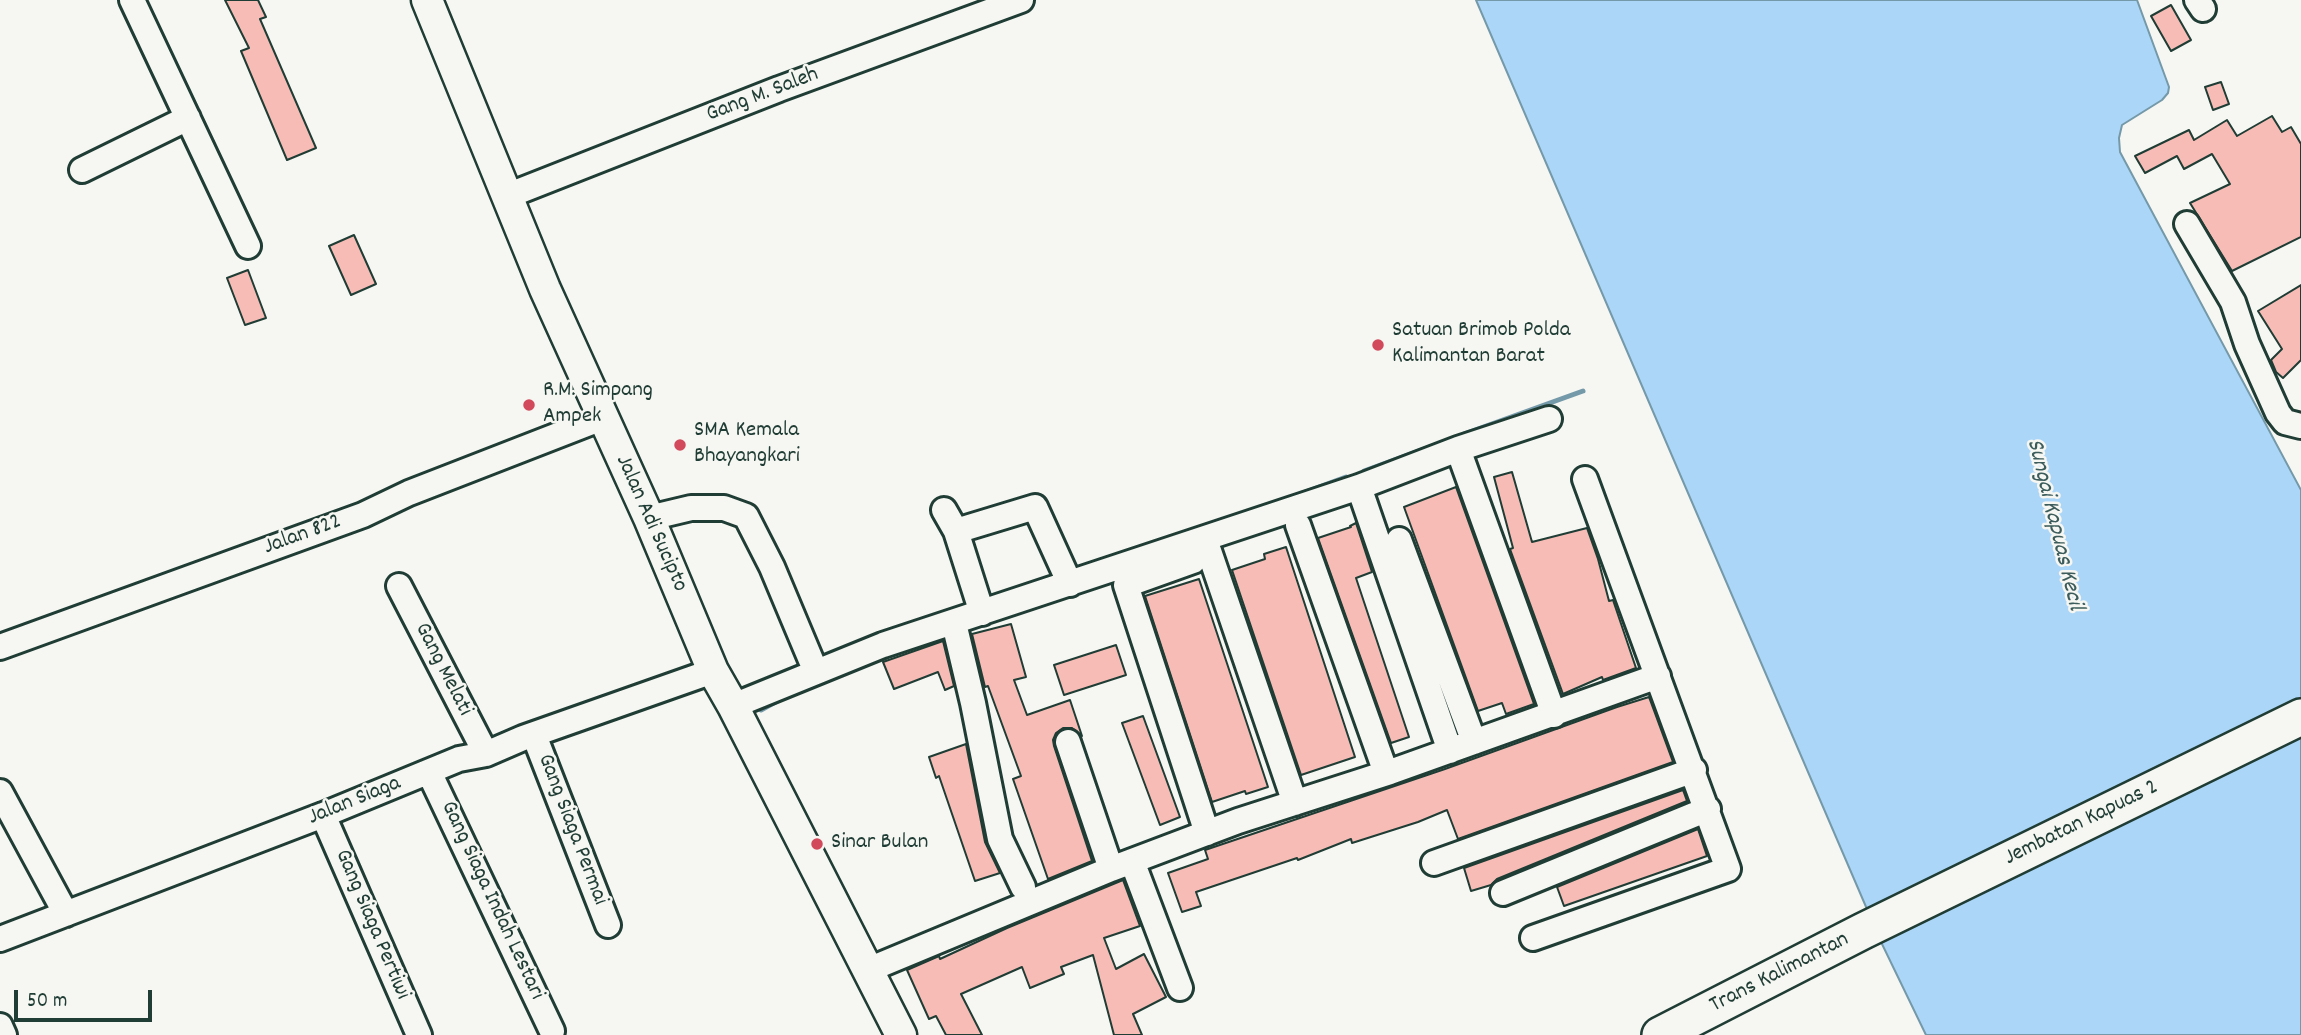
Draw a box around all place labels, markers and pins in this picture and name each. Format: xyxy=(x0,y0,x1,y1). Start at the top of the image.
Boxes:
place label: Satuan Brimob Polda Kalimantan Barat xyxy=(1392,318,1571,372)
marker: Satuan Brimob Polda Kalimantan Barat xyxy=(1370,337,1386,353)
place label: R.M. Simpang Ampek xyxy=(543,378,653,432)
marker: R.M. Simpang Ampek xyxy=(521,397,537,413)
place label: SMA Kemala Bhayangkari xyxy=(694,418,800,472)
marker: SMA Kemala Bhayangkari xyxy=(672,437,688,453)
place label: Sinar Bulan xyxy=(831,830,928,858)
marker: Sinar Bulan xyxy=(809,836,825,852)

